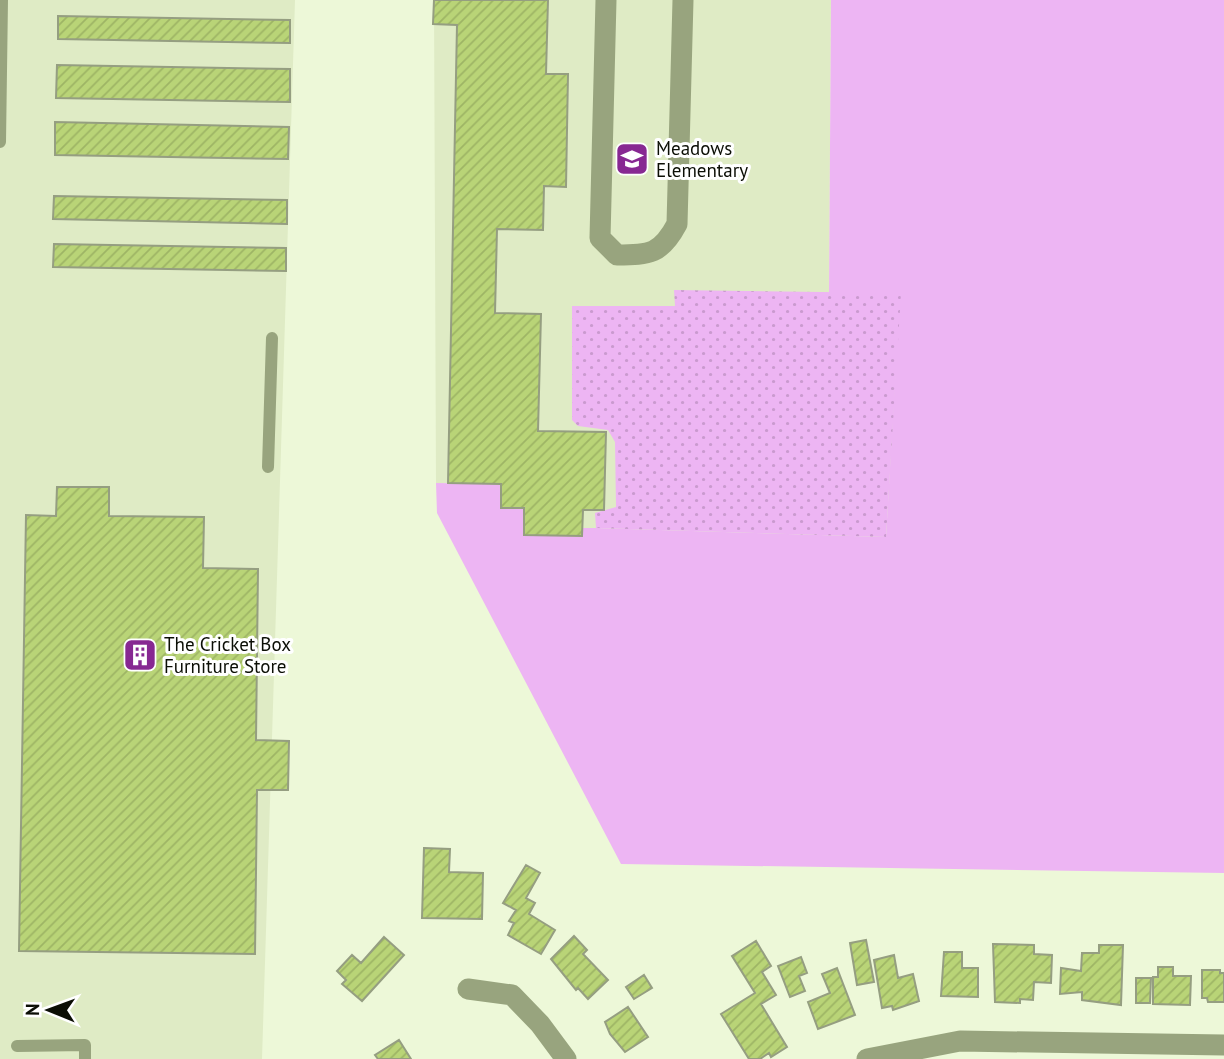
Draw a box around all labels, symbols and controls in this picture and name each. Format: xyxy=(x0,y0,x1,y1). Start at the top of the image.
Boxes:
place label: Meadows Elementary xyxy=(656,136,748,182)
school or university icon: Meadows Elementary xyxy=(613,140,651,178)
place label: The Cricket Box Furniture Store xyxy=(164,632,291,678)
building icon: The Cricket Box Furniture Store xyxy=(121,636,159,674)
north arrow xyxy=(14,975,84,1045)
text: N xyxy=(20,1003,44,1016)

